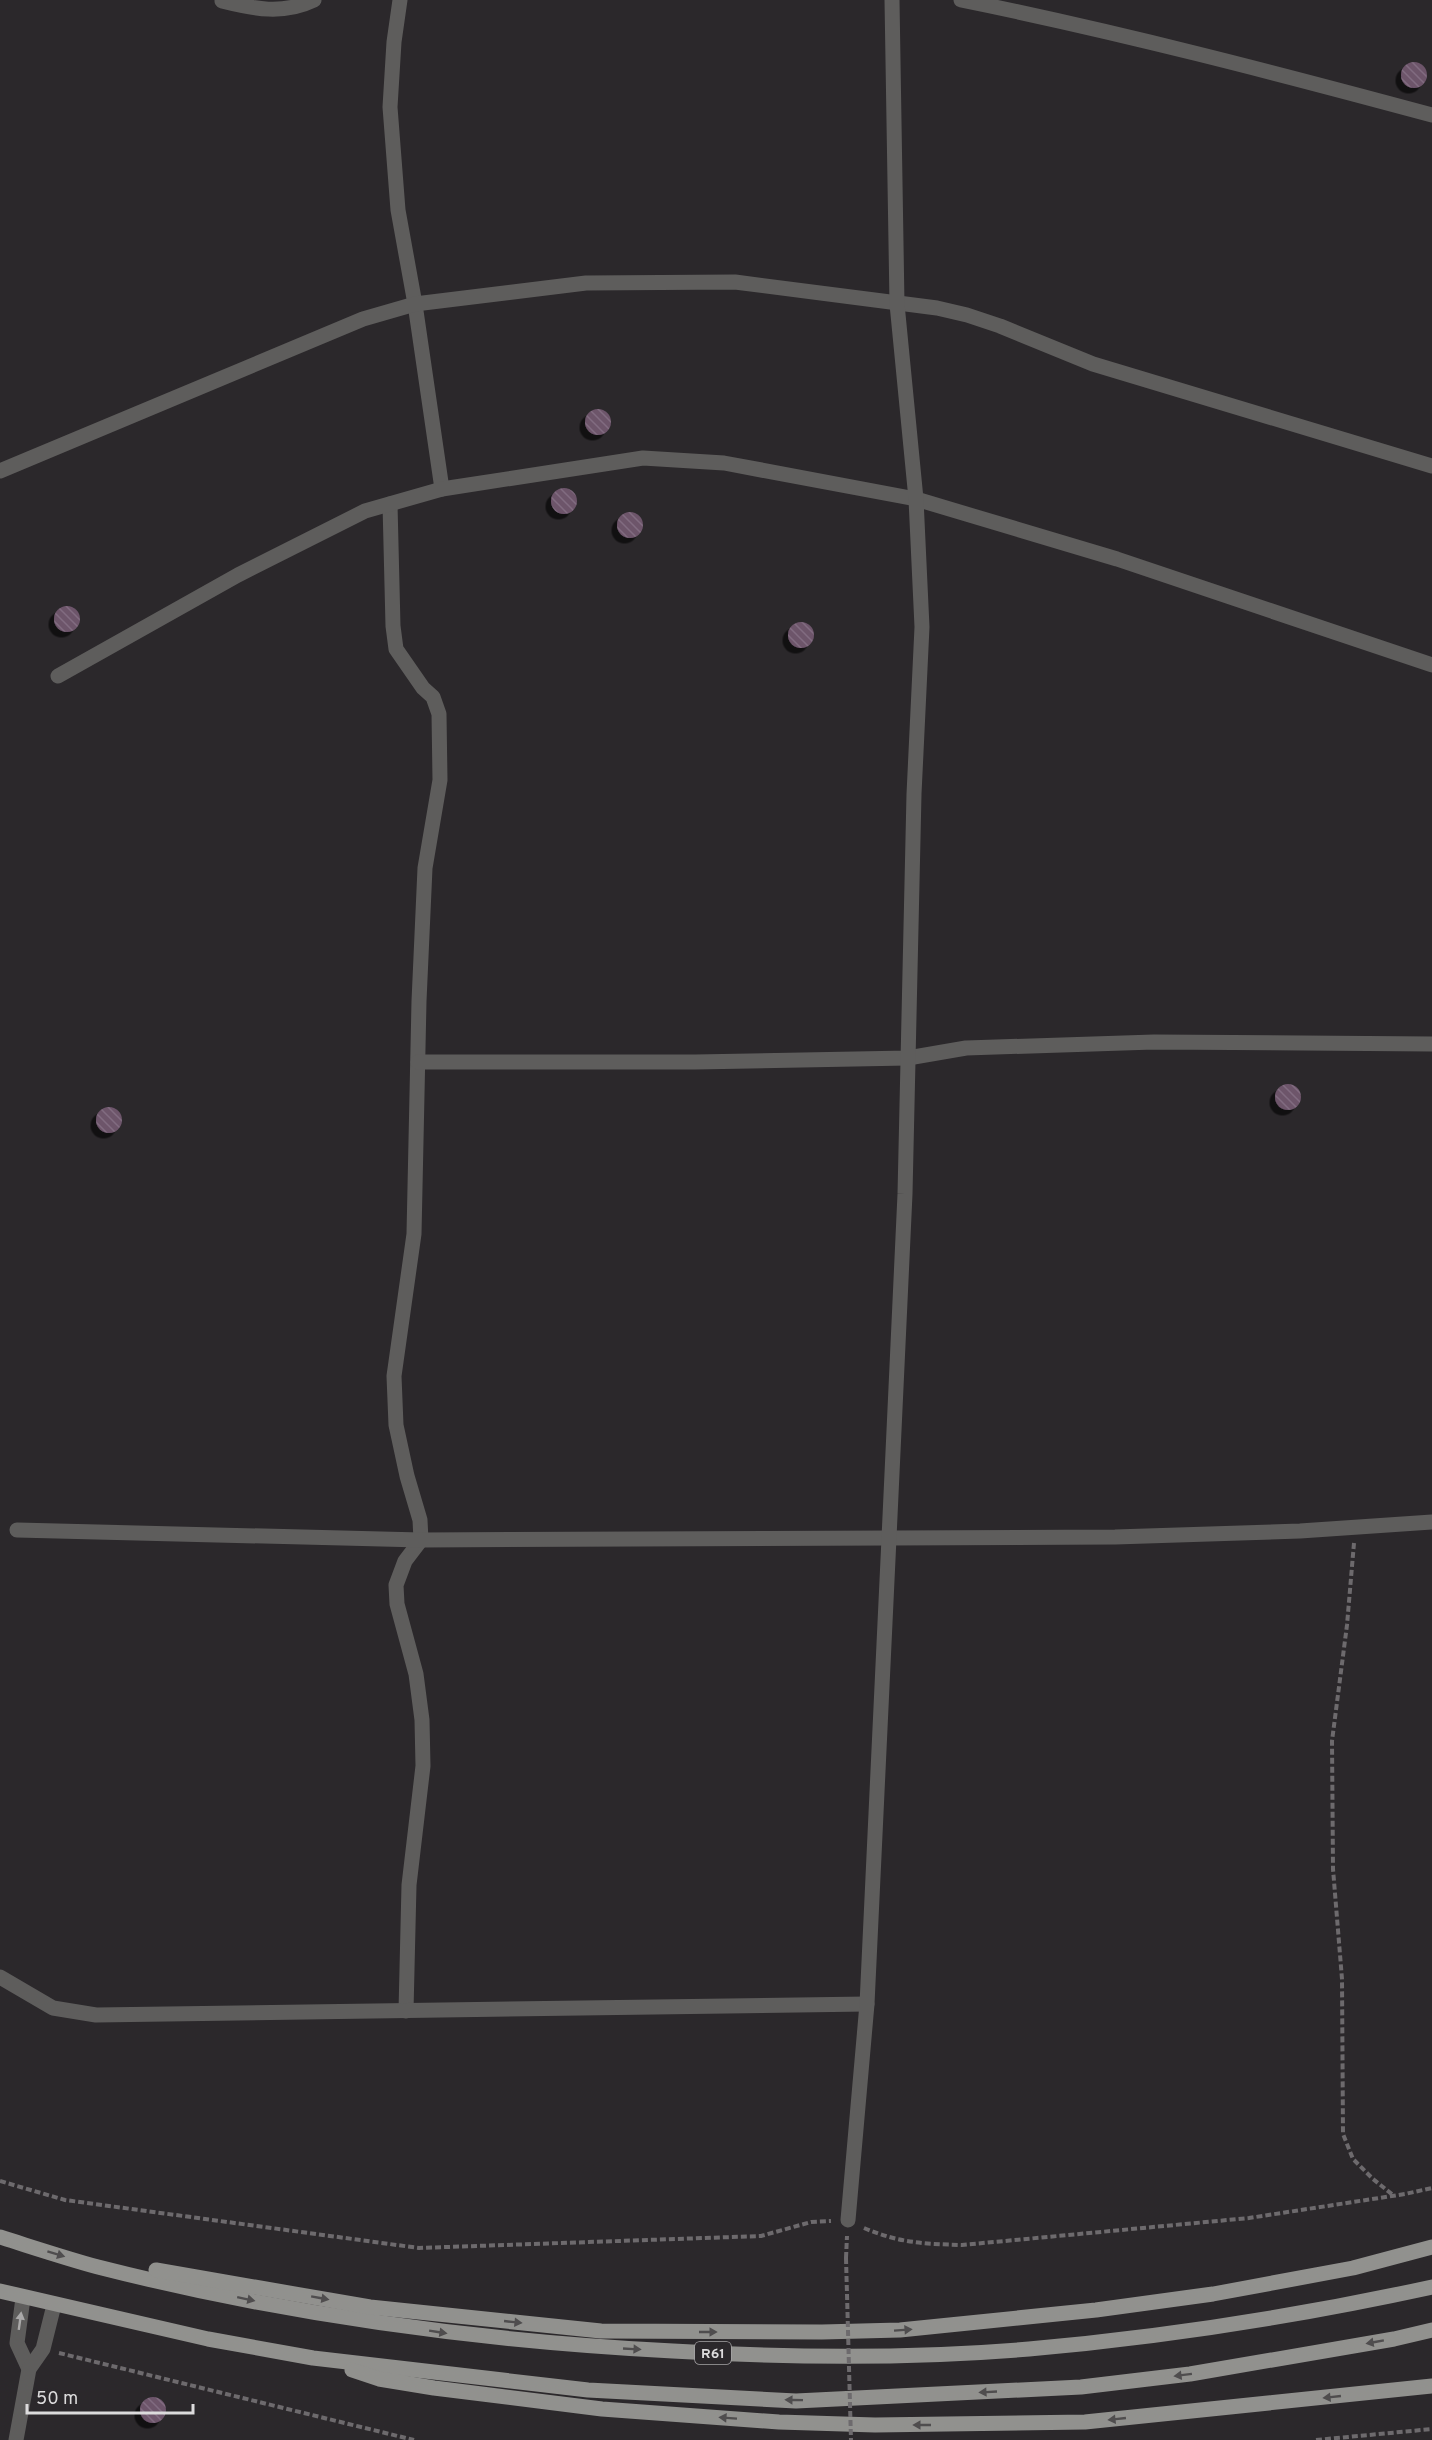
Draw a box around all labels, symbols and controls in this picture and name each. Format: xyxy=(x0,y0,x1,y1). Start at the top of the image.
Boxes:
one-way arrow xyxy=(47,2250,65,2259)
one-way arrow xyxy=(311,2294,330,2303)
one-way arrow xyxy=(236,2295,255,2304)
one-way arrow xyxy=(15,2311,24,2330)
one-way arrow xyxy=(504,2317,523,2327)
one-way arrow xyxy=(894,2325,913,2335)
one-way arrow xyxy=(428,2327,447,2336)
one-way arrow xyxy=(699,2327,718,2336)
one-way arrow xyxy=(1365,2338,1384,2347)
road number: R61 xyxy=(695,2342,731,2364)
one-way arrow xyxy=(623,2344,642,2354)
one-way arrow xyxy=(1173,2370,1192,2380)
scale bar xyxy=(27,2377,194,2415)
one-way arrow xyxy=(979,2387,998,2396)
text: 50 m xyxy=(36,2388,78,2411)
one-way arrow xyxy=(1323,2392,1342,2402)
one-way arrow xyxy=(784,2395,803,2405)
one-way arrow xyxy=(718,2413,737,2423)
one-way arrow xyxy=(1108,2414,1127,2424)
one-way arrow xyxy=(913,2420,932,2430)

